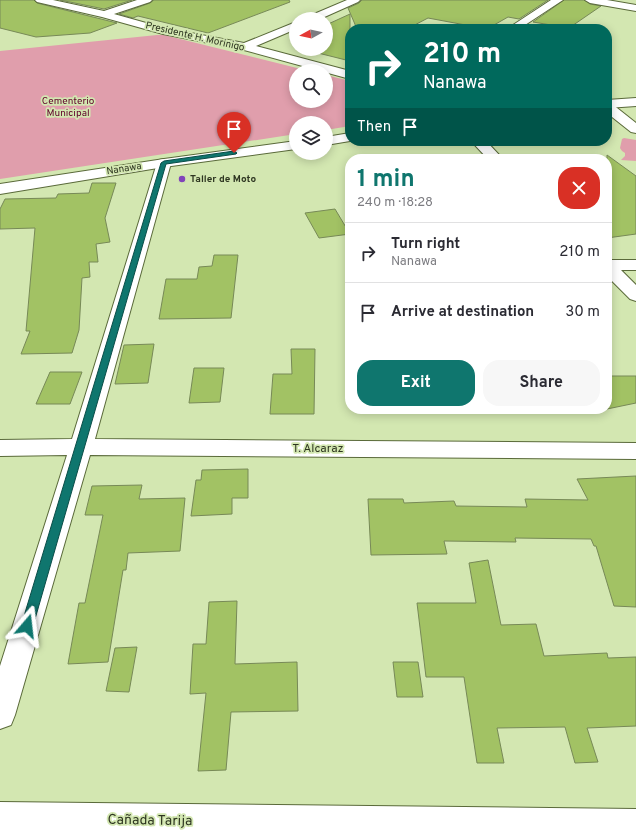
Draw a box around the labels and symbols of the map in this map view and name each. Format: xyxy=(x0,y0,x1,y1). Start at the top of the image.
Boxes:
north arrow xyxy=(289,12,333,56)
street label: Presidente H. Morinigo xyxy=(144,19,246,55)
park label: Cementerio Municipal xyxy=(42,95,95,120)
pin xyxy=(217,112,251,153)
street label: Nanawa xyxy=(106,160,142,178)
place label: Taller de Moto xyxy=(190,173,256,186)
marker: Taller de Moto xyxy=(177,174,187,184)
street label: T. Alcaraz xyxy=(292,441,344,457)
position arrow xyxy=(6.0,605,48.0,647)
street label: Cañada Tarija xyxy=(107,812,193,830)

